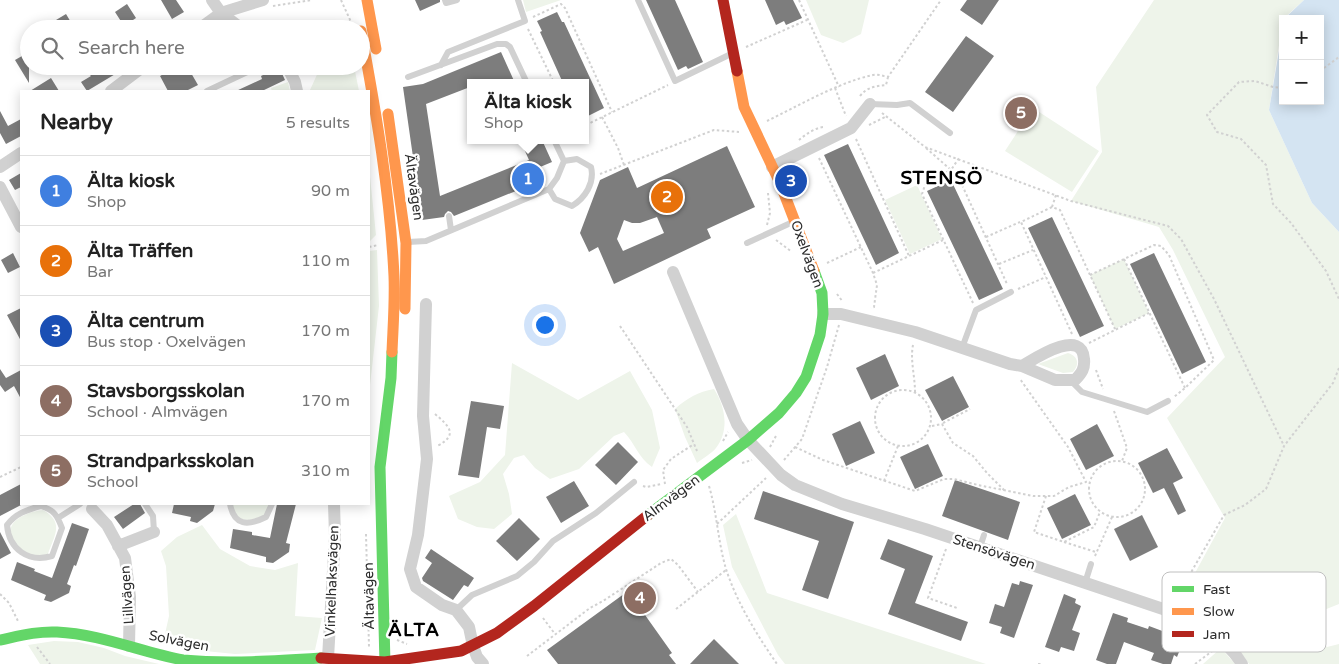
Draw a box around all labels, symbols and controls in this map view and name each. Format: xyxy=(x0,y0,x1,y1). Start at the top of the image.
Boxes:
map controls xyxy=(1279,15,1324,105)
button: + xyxy=(1279,15,1324,60)
search box xyxy=(20,20,370,75)
icon: search xyxy=(38,34,66,62)
text: Search here xyxy=(78,37,185,59)
button: − xyxy=(1279,60,1324,105)
popup xyxy=(467,79,589,144)
text: Älta kiosk xyxy=(484,91,572,113)
pin: 5 xyxy=(1005,94,1037,132)
text: Nearby xyxy=(40,110,113,135)
text: 5 results xyxy=(286,113,350,133)
text: Shop xyxy=(484,113,523,133)
street label: Ältavägen xyxy=(401,152,427,222)
pin: 1 xyxy=(512,160,544,198)
pin: 3 xyxy=(775,162,807,200)
district label: STENSÖ xyxy=(900,166,984,189)
text: Älta kiosk xyxy=(87,170,175,192)
pin: 2 xyxy=(651,178,683,216)
text: 1 xyxy=(51,181,61,201)
text: 90 m xyxy=(311,181,350,201)
text: Shop xyxy=(87,192,126,212)
street label: Oxelvägen xyxy=(787,218,827,290)
text: Älta Träffen xyxy=(87,240,193,262)
text: 2 xyxy=(51,251,61,271)
text: 110 m xyxy=(301,251,350,271)
text: Bar xyxy=(87,262,113,282)
text: Älta centrum xyxy=(87,310,204,332)
your location xyxy=(532,312,558,338)
text: 3 xyxy=(51,321,61,341)
text: 170 m xyxy=(301,321,350,341)
text: Bus stop · Oxelvägen xyxy=(87,332,246,352)
text: Stavsborgsskolan xyxy=(87,380,245,402)
text: 4 xyxy=(51,391,61,411)
text: 170 m xyxy=(301,391,350,411)
text: School · Almvägen xyxy=(87,402,228,422)
text: Strandparksskolan xyxy=(87,450,254,472)
text: 5 xyxy=(51,461,61,481)
text: 310 m xyxy=(301,461,350,481)
street label: Almvägen xyxy=(639,471,703,525)
text: School xyxy=(87,472,139,492)
street label: Vinkelhaksvägen xyxy=(322,525,342,637)
street label: Stensövägen xyxy=(951,531,1037,573)
street label: Ältavägen xyxy=(360,562,378,630)
street label: Lillvägen xyxy=(116,565,138,625)
legend xyxy=(1162,572,1326,652)
pin: 4 xyxy=(624,579,656,617)
text: Fast xyxy=(1203,581,1231,598)
text: Slow xyxy=(1203,603,1235,620)
district label: ÄLTA xyxy=(388,619,440,641)
text: Jam xyxy=(1203,626,1230,643)
street label: Solvägen xyxy=(147,627,211,655)

